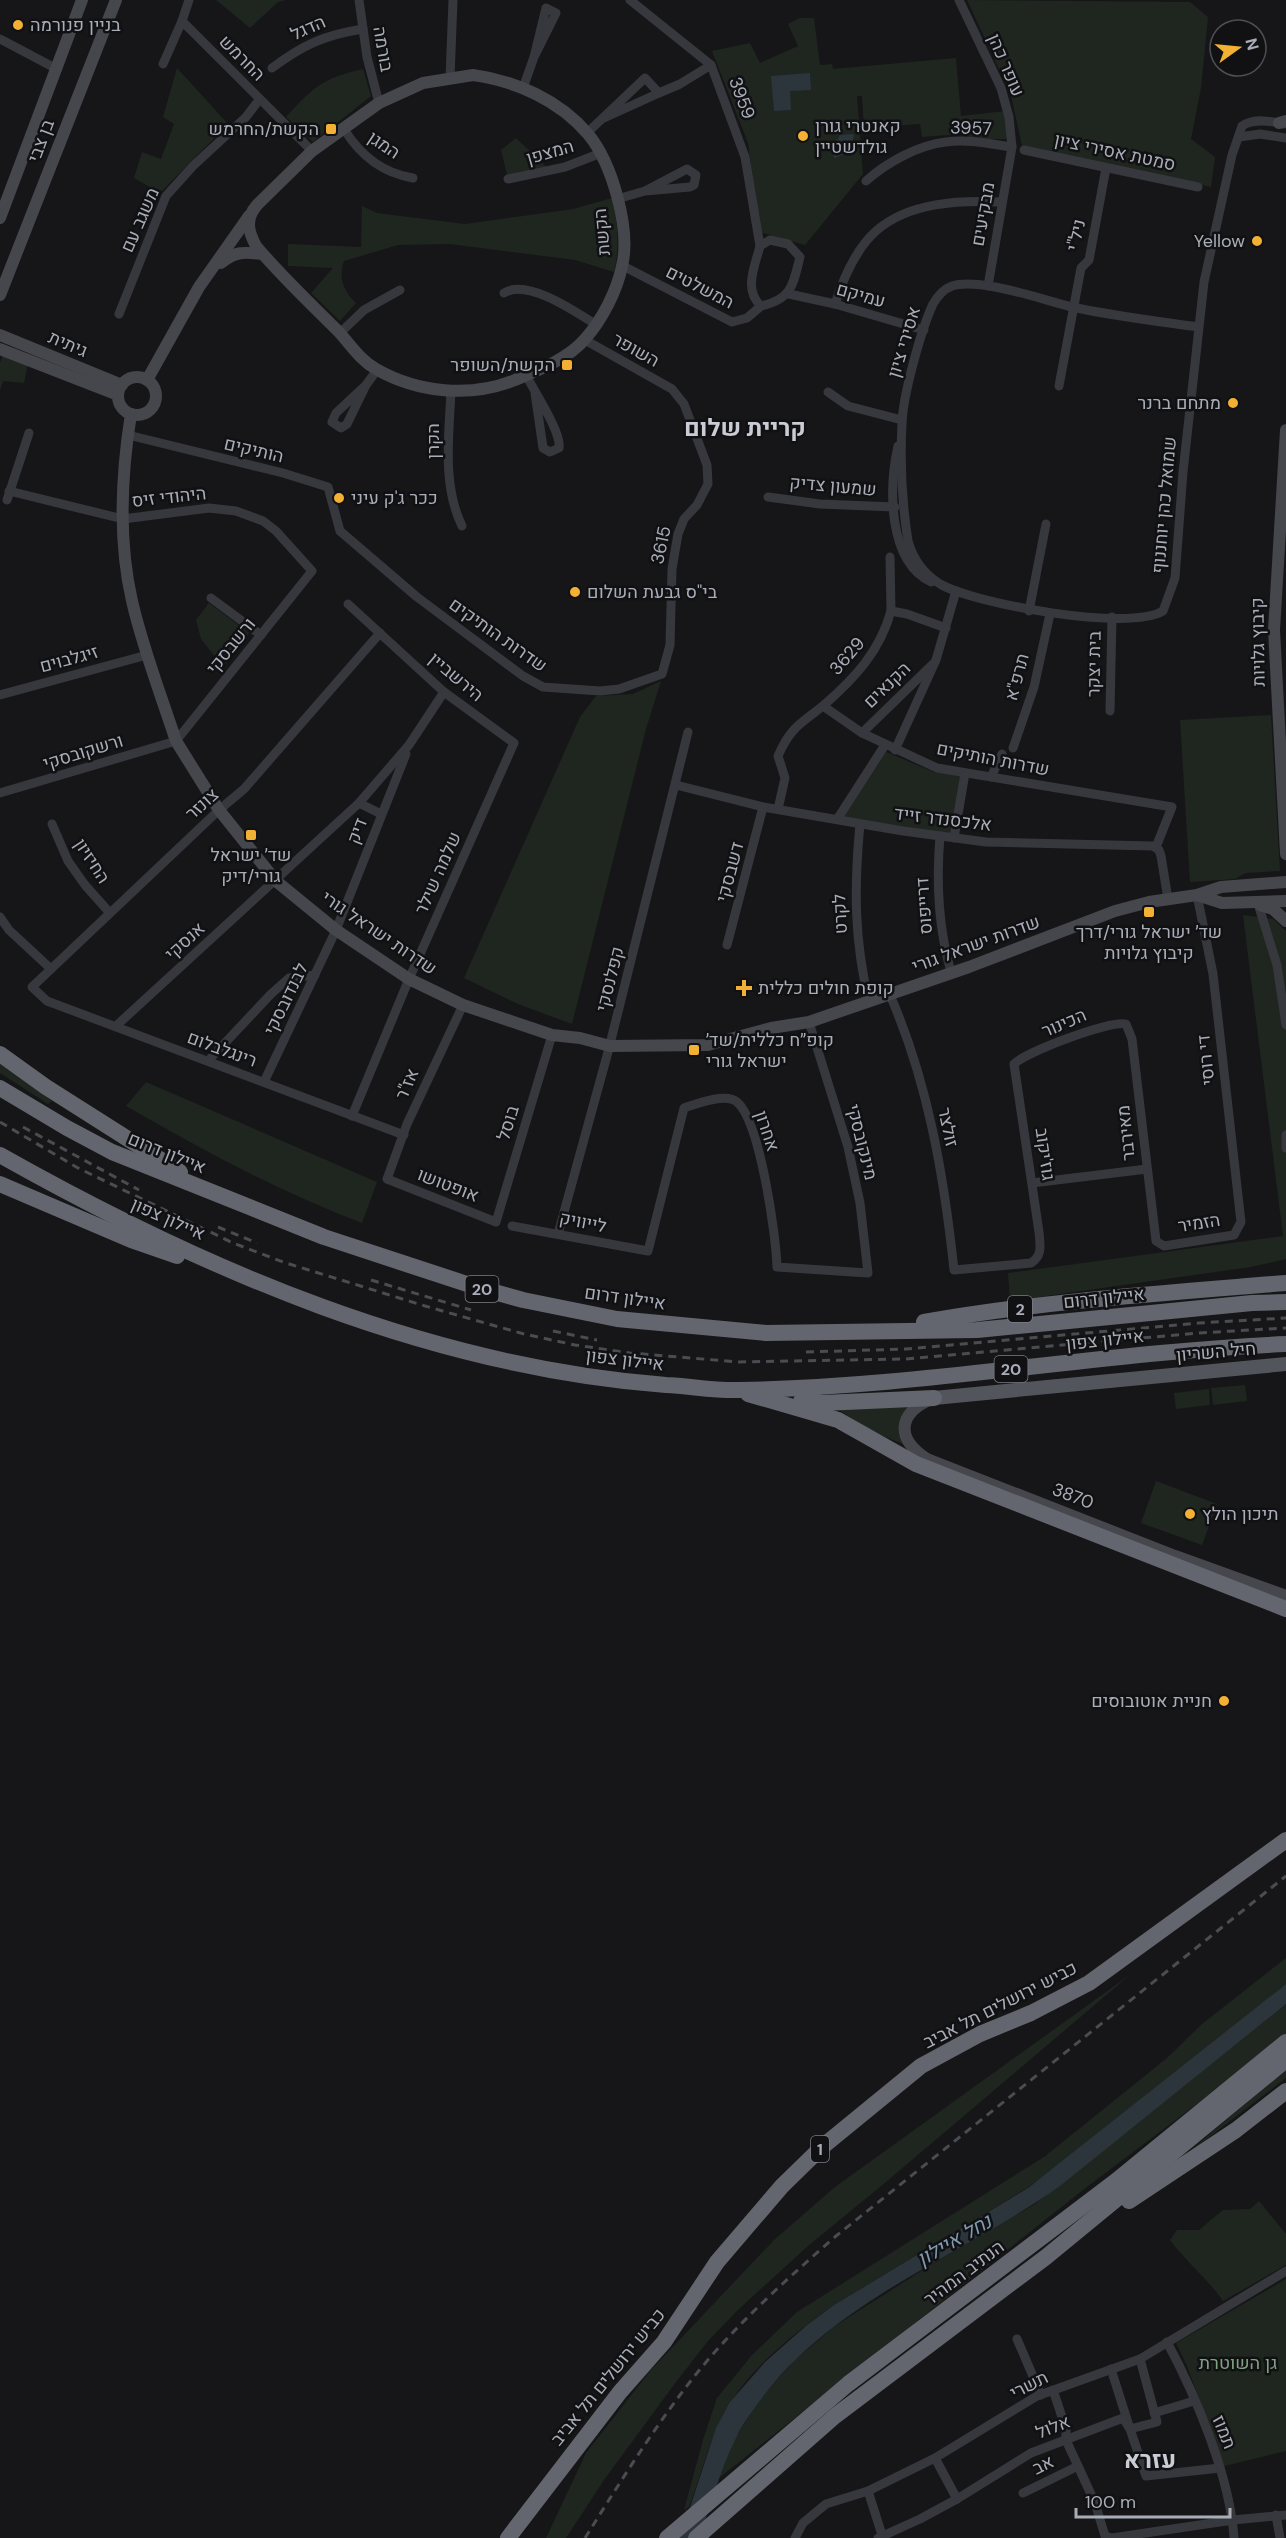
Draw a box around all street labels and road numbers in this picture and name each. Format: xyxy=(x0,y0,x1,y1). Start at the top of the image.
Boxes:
street label: הדגל xyxy=(287,10,329,46)
street label: בורמה xyxy=(367,24,399,74)
street label: החרמש xyxy=(214,30,270,86)
street label: עופר כהן xyxy=(982,30,1030,100)
street label: 3959 xyxy=(723,74,761,122)
street label: 3957 xyxy=(950,115,992,141)
street label: בן צבי xyxy=(22,116,60,166)
street label: המגן xyxy=(363,126,405,164)
street label: סמטת אסירי ציון xyxy=(1052,127,1178,177)
street label: המצפן xyxy=(523,134,577,170)
street label: מבקיעים xyxy=(966,180,1000,248)
street label: משגב עם xyxy=(115,184,165,256)
street label: הקשת xyxy=(588,207,616,257)
street label: ניל"י xyxy=(1061,217,1091,253)
street label: המשלטים xyxy=(662,260,738,314)
street label: עמיקם xyxy=(834,277,888,313)
street label: אסירי ציון xyxy=(882,303,926,381)
street label: גיתית xyxy=(45,325,91,363)
street label: השופר xyxy=(608,327,664,373)
street label: הקרן xyxy=(421,423,445,459)
street label: הותיקים xyxy=(222,431,286,469)
street label: שמואל כהן יוחננוף xyxy=(1146,435,1182,575)
street label: שמעון צדיק xyxy=(789,470,877,502)
street label: היהודי זיס xyxy=(131,481,207,513)
street label: 3615 xyxy=(645,524,677,566)
street label: שדרות הותיקים xyxy=(444,592,552,678)
street label: קיבוץ גלויות xyxy=(1245,597,1271,687)
street label: ורשבסקי xyxy=(201,613,261,679)
street label: בית יצקר xyxy=(1081,630,1107,697)
street label: 3629 xyxy=(824,632,870,680)
street label: זיגלבוים xyxy=(37,640,101,678)
street label: הירשביין xyxy=(424,647,488,707)
street label: תרפ"א xyxy=(999,651,1035,703)
street label: הקנאים xyxy=(858,657,916,713)
street label: ורשקובסקי xyxy=(40,728,126,776)
street label: שדרות הותיקים xyxy=(935,736,1051,782)
street label: צונזר xyxy=(180,783,224,825)
street label: אלכסנדר זייד xyxy=(893,801,993,837)
street label: דיק xyxy=(341,815,373,847)
street label: שלמה שילר xyxy=(409,828,467,918)
street label: החיזיון xyxy=(69,834,115,888)
street label: דשבסקי xyxy=(710,839,750,905)
street label: דרייפוס xyxy=(910,877,938,935)
street label: שדרות ישראל גורי xyxy=(317,885,441,981)
street label: לקרט xyxy=(827,893,853,935)
street label: שדרות ישראל גורי xyxy=(909,910,1043,978)
street label: אנסקי xyxy=(160,917,210,965)
street label: קפלנסקי xyxy=(590,944,630,1014)
street label: לבנדובסקי xyxy=(258,959,314,1039)
street label: הכינור xyxy=(1038,1003,1090,1043)
street label: רינגלבלום xyxy=(184,1025,260,1073)
street label: די רוסי xyxy=(1191,1034,1221,1086)
street label: אז"ר xyxy=(390,1065,424,1103)
street label: בוסל xyxy=(491,1102,525,1143)
street label: מינקובסקי xyxy=(841,1102,883,1182)
street label: מאירבר xyxy=(1111,1104,1141,1162)
street label: זולצר xyxy=(932,1105,964,1149)
street label: אחרון xyxy=(749,1107,785,1155)
street label: גוז'יקוב xyxy=(1029,1126,1061,1182)
street label: איילון דרום xyxy=(125,1127,209,1179)
street label: אופטושו xyxy=(414,1162,482,1208)
street label: איילון צפון xyxy=(127,1192,209,1246)
street label: לייוויק xyxy=(557,1206,609,1238)
street label: הזמיר xyxy=(1176,1208,1222,1238)
road number: 20 xyxy=(466,1276,498,1302)
street label: איילון דרום xyxy=(583,1280,667,1316)
street label: איילון דרום xyxy=(1062,1282,1146,1314)
road number: 2 xyxy=(1008,1296,1032,1322)
street label: איילון צפון xyxy=(1065,1324,1145,1356)
street label: חיל השריון xyxy=(1175,1337,1257,1367)
street label: איילון צפון xyxy=(585,1343,665,1377)
road number: 20 xyxy=(994,1356,1028,1382)
street label: 3870 xyxy=(1049,1477,1097,1515)
street label: כביש ירושלים תל אביב xyxy=(919,1956,1081,2054)
road number: 1 xyxy=(811,2136,829,2162)
street label: הנתיב המהיר xyxy=(919,2235,1009,2311)
street label: כביש ירושלים תל אביב xyxy=(545,2304,671,2450)
street label: תשרי xyxy=(1006,2365,1052,2405)
street label: אלול xyxy=(1032,2409,1074,2445)
street label: תמוז xyxy=(1206,2412,1242,2452)
street label: אב xyxy=(1028,2450,1058,2480)

